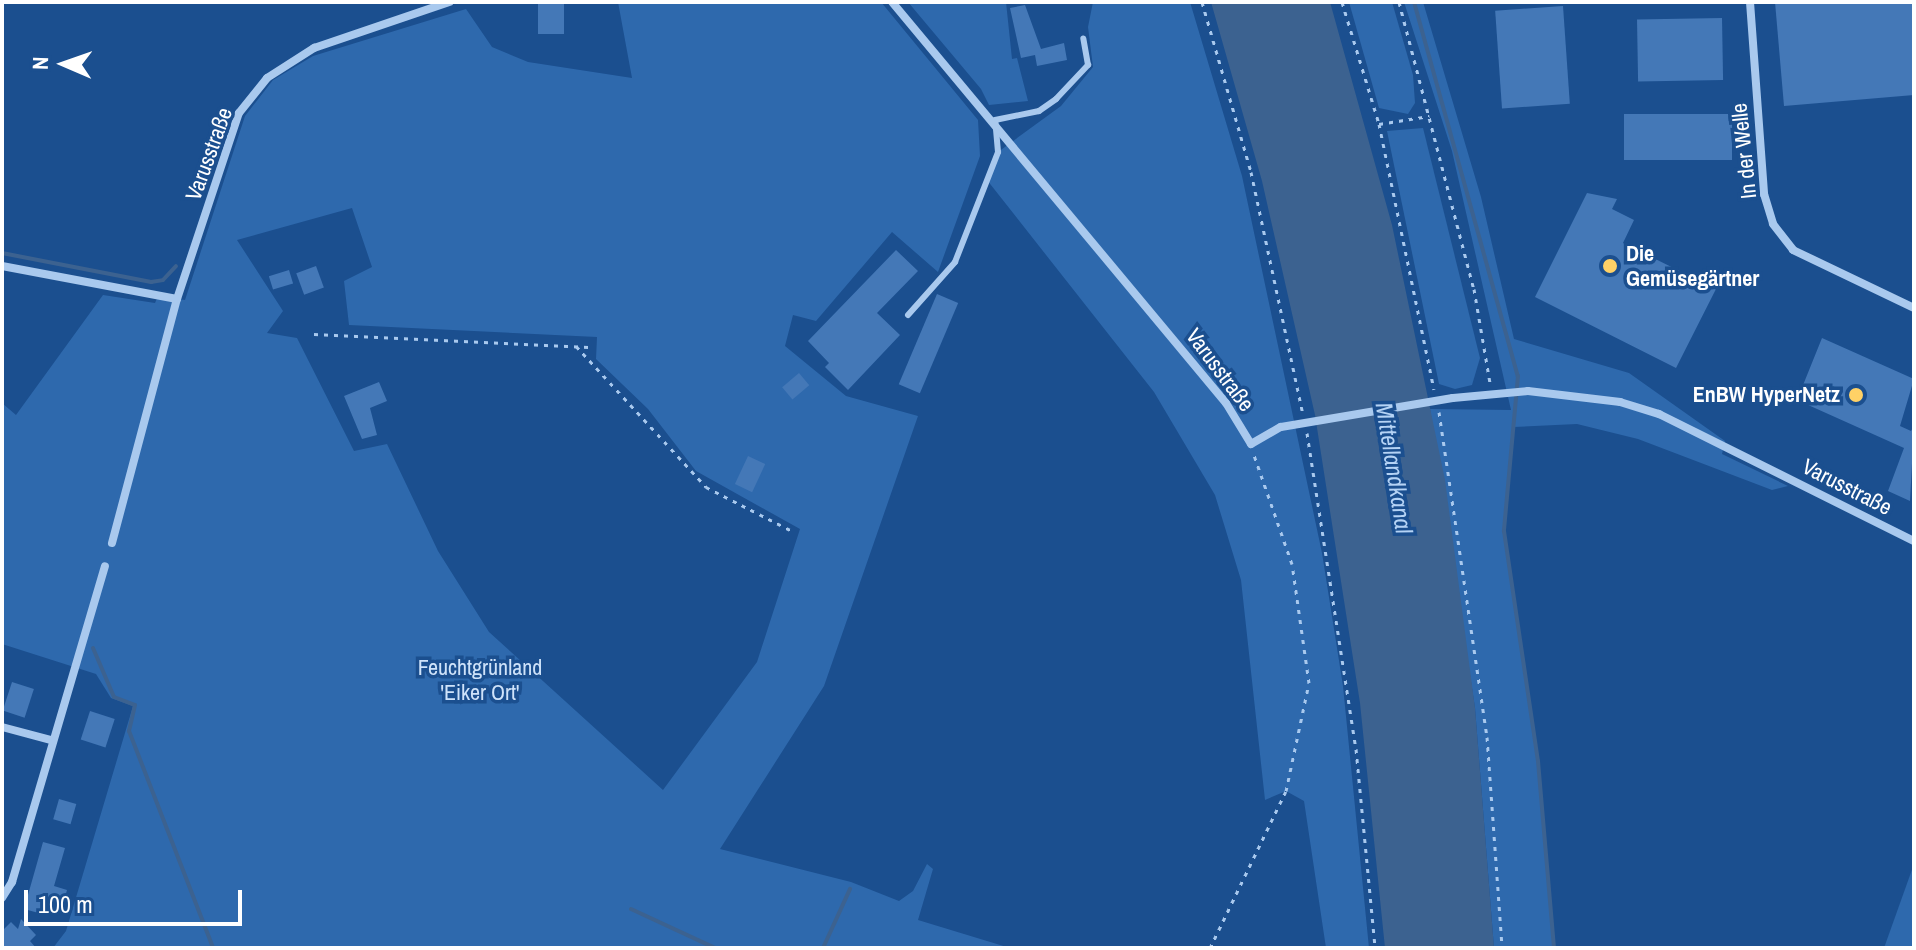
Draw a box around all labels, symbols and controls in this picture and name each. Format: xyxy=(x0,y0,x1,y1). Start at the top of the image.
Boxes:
north arrow xyxy=(24,24,104,104)
text: N xyxy=(25,56,55,70)
street label: In der Welle xyxy=(1726,102,1762,200)
street label: Varusstraße xyxy=(180,104,238,204)
place label: Die Gemüsegärtner xyxy=(1626,240,1759,292)
marker: Die Gemüsegärtner xyxy=(1601,257,1619,275)
street label: Varusstraße xyxy=(1180,323,1260,417)
place label: EnBW HyperNetz xyxy=(1693,382,1840,408)
marker: EnBW HyperNetz xyxy=(1847,386,1865,404)
water label: Mittellandkanal xyxy=(1369,400,1419,536)
street label: Varusstraße xyxy=(1798,453,1896,521)
park label: Feuchtgrünland 'Eiker Ort' xyxy=(418,654,542,706)
scale bar xyxy=(28,874,246,924)
text: 100 m xyxy=(38,888,93,920)

